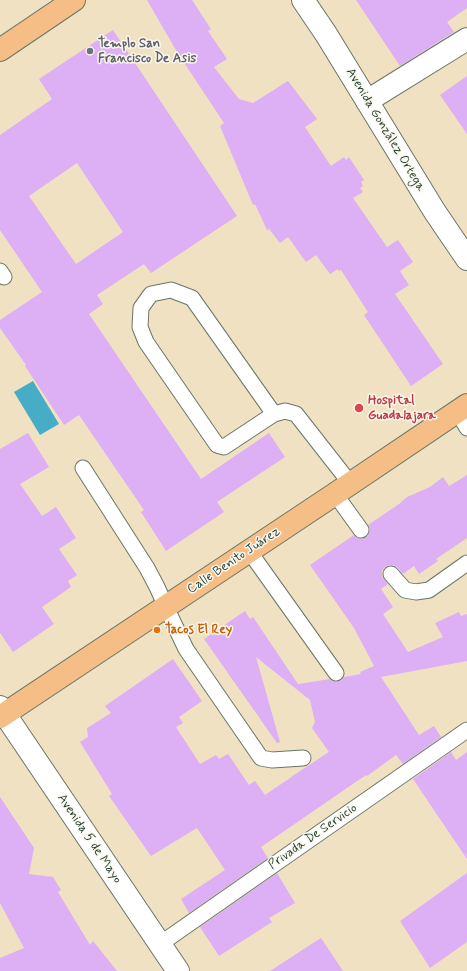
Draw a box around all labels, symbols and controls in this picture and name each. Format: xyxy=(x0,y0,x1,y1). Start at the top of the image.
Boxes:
place label: Templo San Francisco De Asis xyxy=(98,36,196,67)
marker: Templo San Francisco De Asis xyxy=(85,46,95,56)
street label: Avenida González Ortega xyxy=(342,66,428,194)
place label: Hospital Guadalajara xyxy=(368,393,436,424)
marker: Hospital Guadalajara xyxy=(353,402,365,414)
street label: Calle Benito Juárez xyxy=(185,524,283,598)
place label: Tacos El Rey xyxy=(165,622,232,638)
marker: Tacos El Rey xyxy=(152,625,162,635)
street label: Avenida 5 de Mayo xyxy=(53,791,125,887)
street label: Privada De Servicio xyxy=(266,801,360,873)

